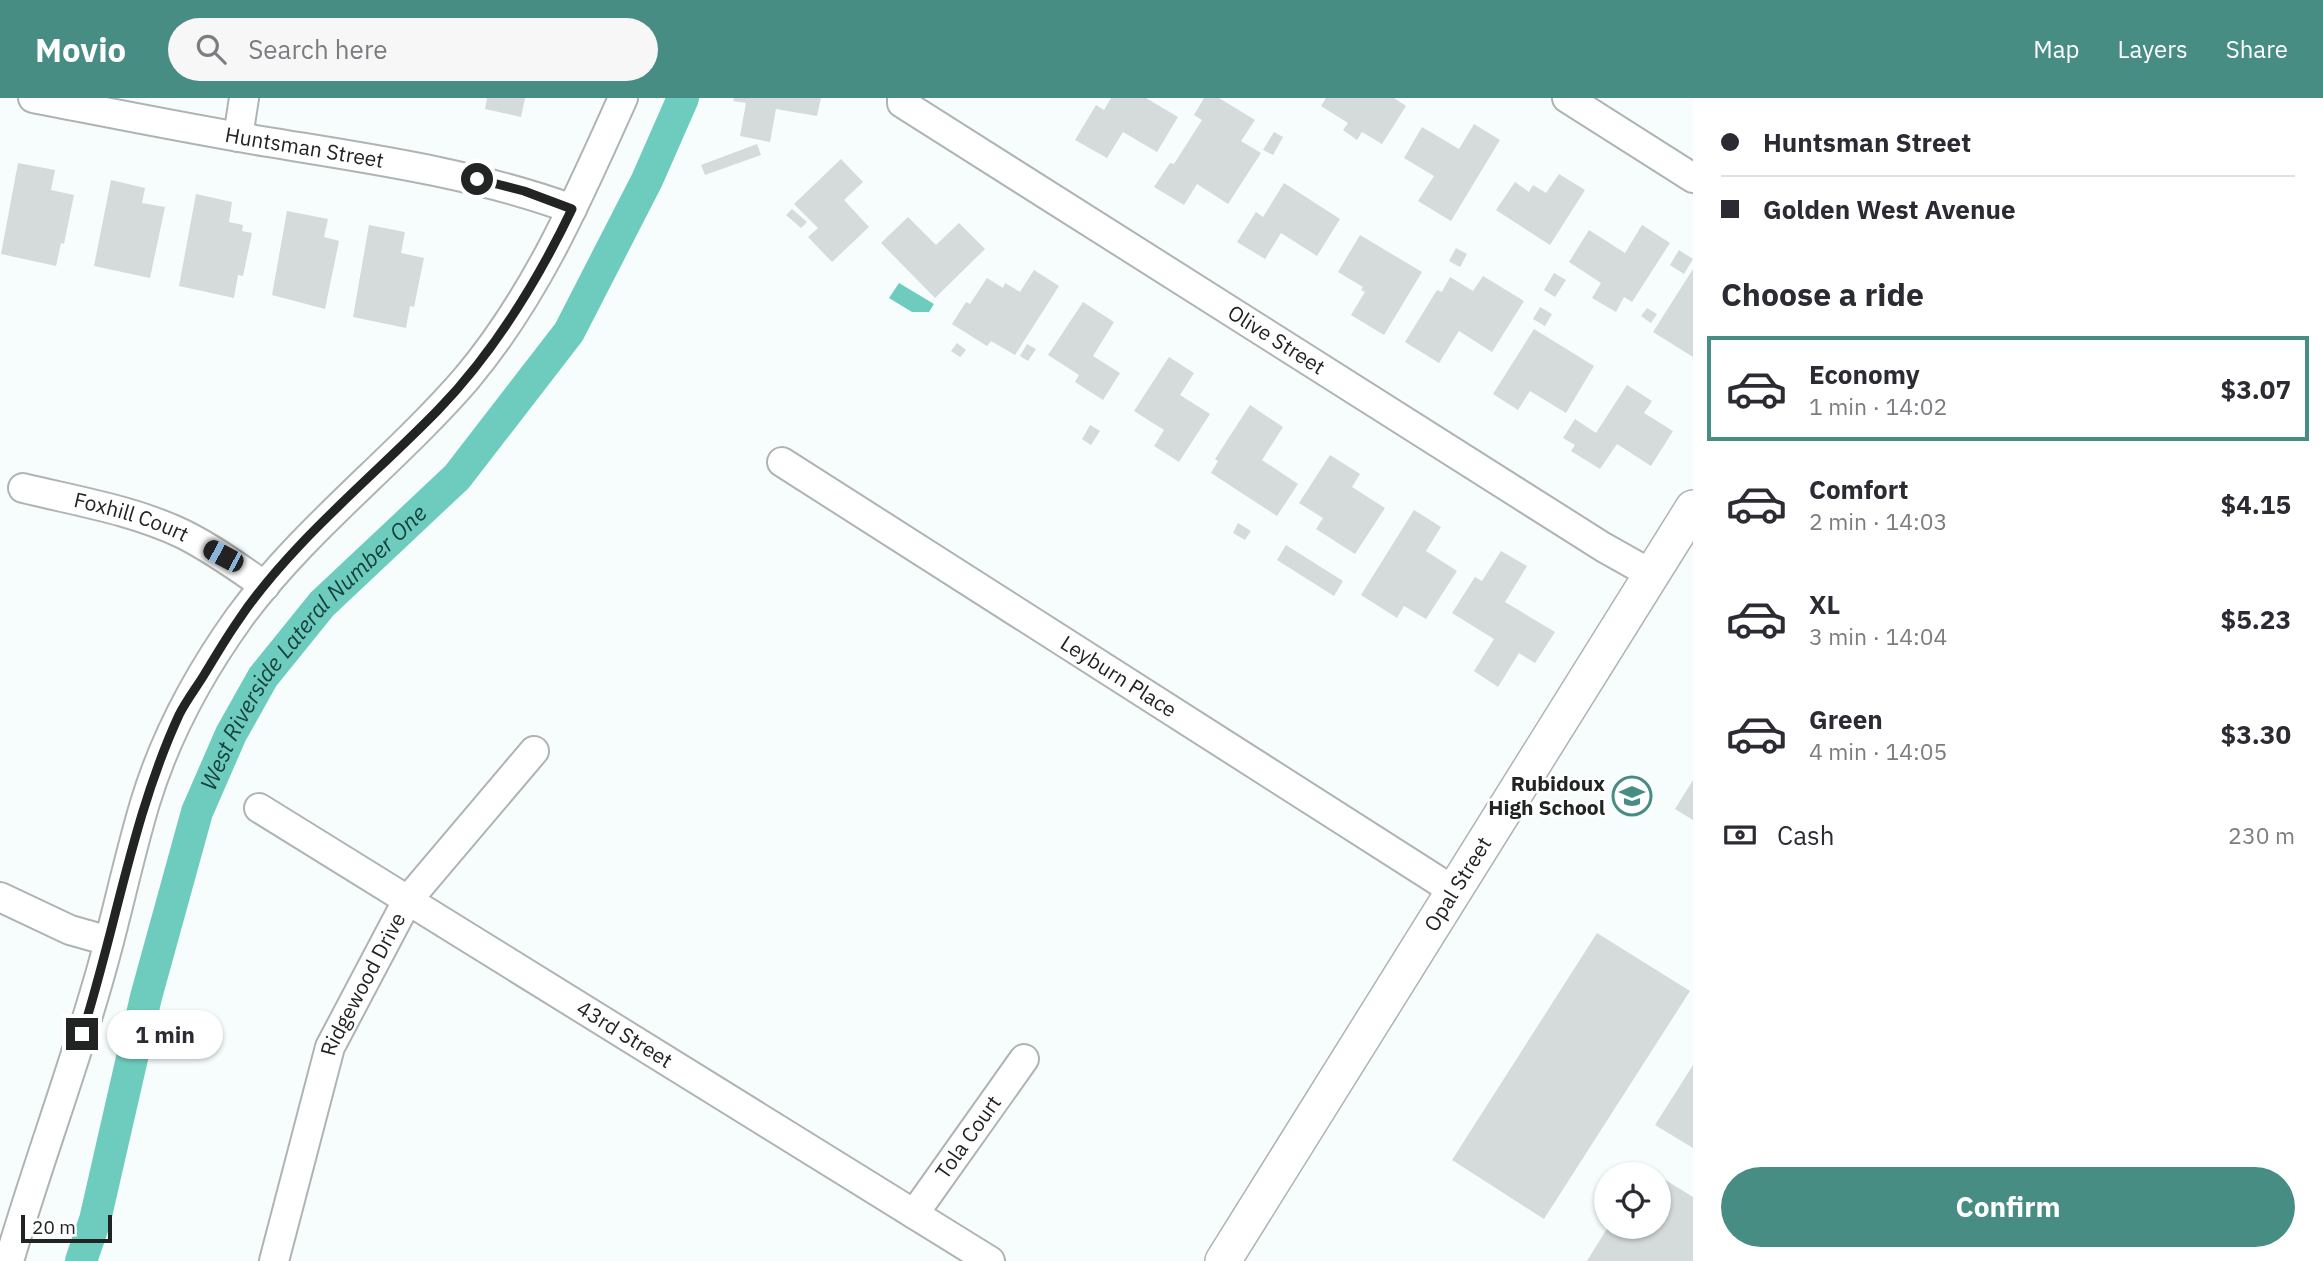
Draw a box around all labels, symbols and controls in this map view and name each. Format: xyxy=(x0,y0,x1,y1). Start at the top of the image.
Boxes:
search box xyxy=(168,18,658,81)
text: Movio xyxy=(35,28,126,71)
icon: search xyxy=(192,30,230,68)
text: Search here xyxy=(248,32,388,66)
text: Map xyxy=(2033,33,2080,65)
text: Layers xyxy=(2118,33,2188,65)
text: Share xyxy=(2226,33,2288,65)
street label: Huntsman Street xyxy=(223,120,386,174)
text: Huntsman Street xyxy=(1763,125,1971,159)
route start xyxy=(461,163,493,195)
text: Golden West Avenue xyxy=(1763,192,2016,226)
text: Choose a ride xyxy=(1721,273,1924,315)
street label: Olive Street xyxy=(1223,298,1331,380)
icon: car xyxy=(1725,357,1788,420)
text: Economy xyxy=(1809,357,1920,391)
text: $3.07 xyxy=(2221,372,2291,406)
text: 1 min · 14:02 xyxy=(1809,391,1947,421)
icon: car xyxy=(1725,472,1788,535)
text: Comfort xyxy=(1809,472,1908,506)
street label: Foxhill Court xyxy=(71,485,194,548)
text: $4.15 xyxy=(2221,487,2291,521)
water label: West Riverside Lateral Number One xyxy=(192,497,433,794)
text: 2 min · 14:03 xyxy=(1809,506,1947,536)
car xyxy=(200,537,247,575)
icon: car xyxy=(1725,587,1788,650)
text: XL xyxy=(1809,587,1840,621)
text: $5.23 xyxy=(2221,602,2291,636)
text: 3 min · 14:04 xyxy=(1809,621,1947,651)
street label: Leyburn Place xyxy=(1055,628,1182,723)
icon: car xyxy=(1725,702,1788,765)
text: Green xyxy=(1809,702,1883,736)
text: $3.30 xyxy=(2221,717,2291,751)
text: 4 min · 14:05 xyxy=(1809,736,1947,766)
place label: Rubidoux High School xyxy=(1488,769,1605,821)
school or university icon: Rubidoux High School xyxy=(1611,775,1653,817)
icon: cash xyxy=(1721,816,1759,854)
text: Cash xyxy=(1777,818,1834,852)
text: 230 m xyxy=(2228,820,2295,850)
street label: Opal Street xyxy=(1417,831,1497,936)
street label: Ridgewood Drive xyxy=(313,907,412,1059)
street label: 43rd Street xyxy=(572,993,678,1074)
callout: 1 min xyxy=(106,1010,222,1058)
route end xyxy=(66,1018,98,1050)
text: 1 min xyxy=(135,1019,195,1049)
street label: Tola Court xyxy=(928,1089,1007,1184)
map controls xyxy=(1594,1162,1671,1239)
button: locate xyxy=(1594,1162,1671,1239)
button: Confirm xyxy=(1721,1167,2295,1247)
scale bar xyxy=(21,1212,112,1244)
text: 20 m xyxy=(32,1215,76,1239)

